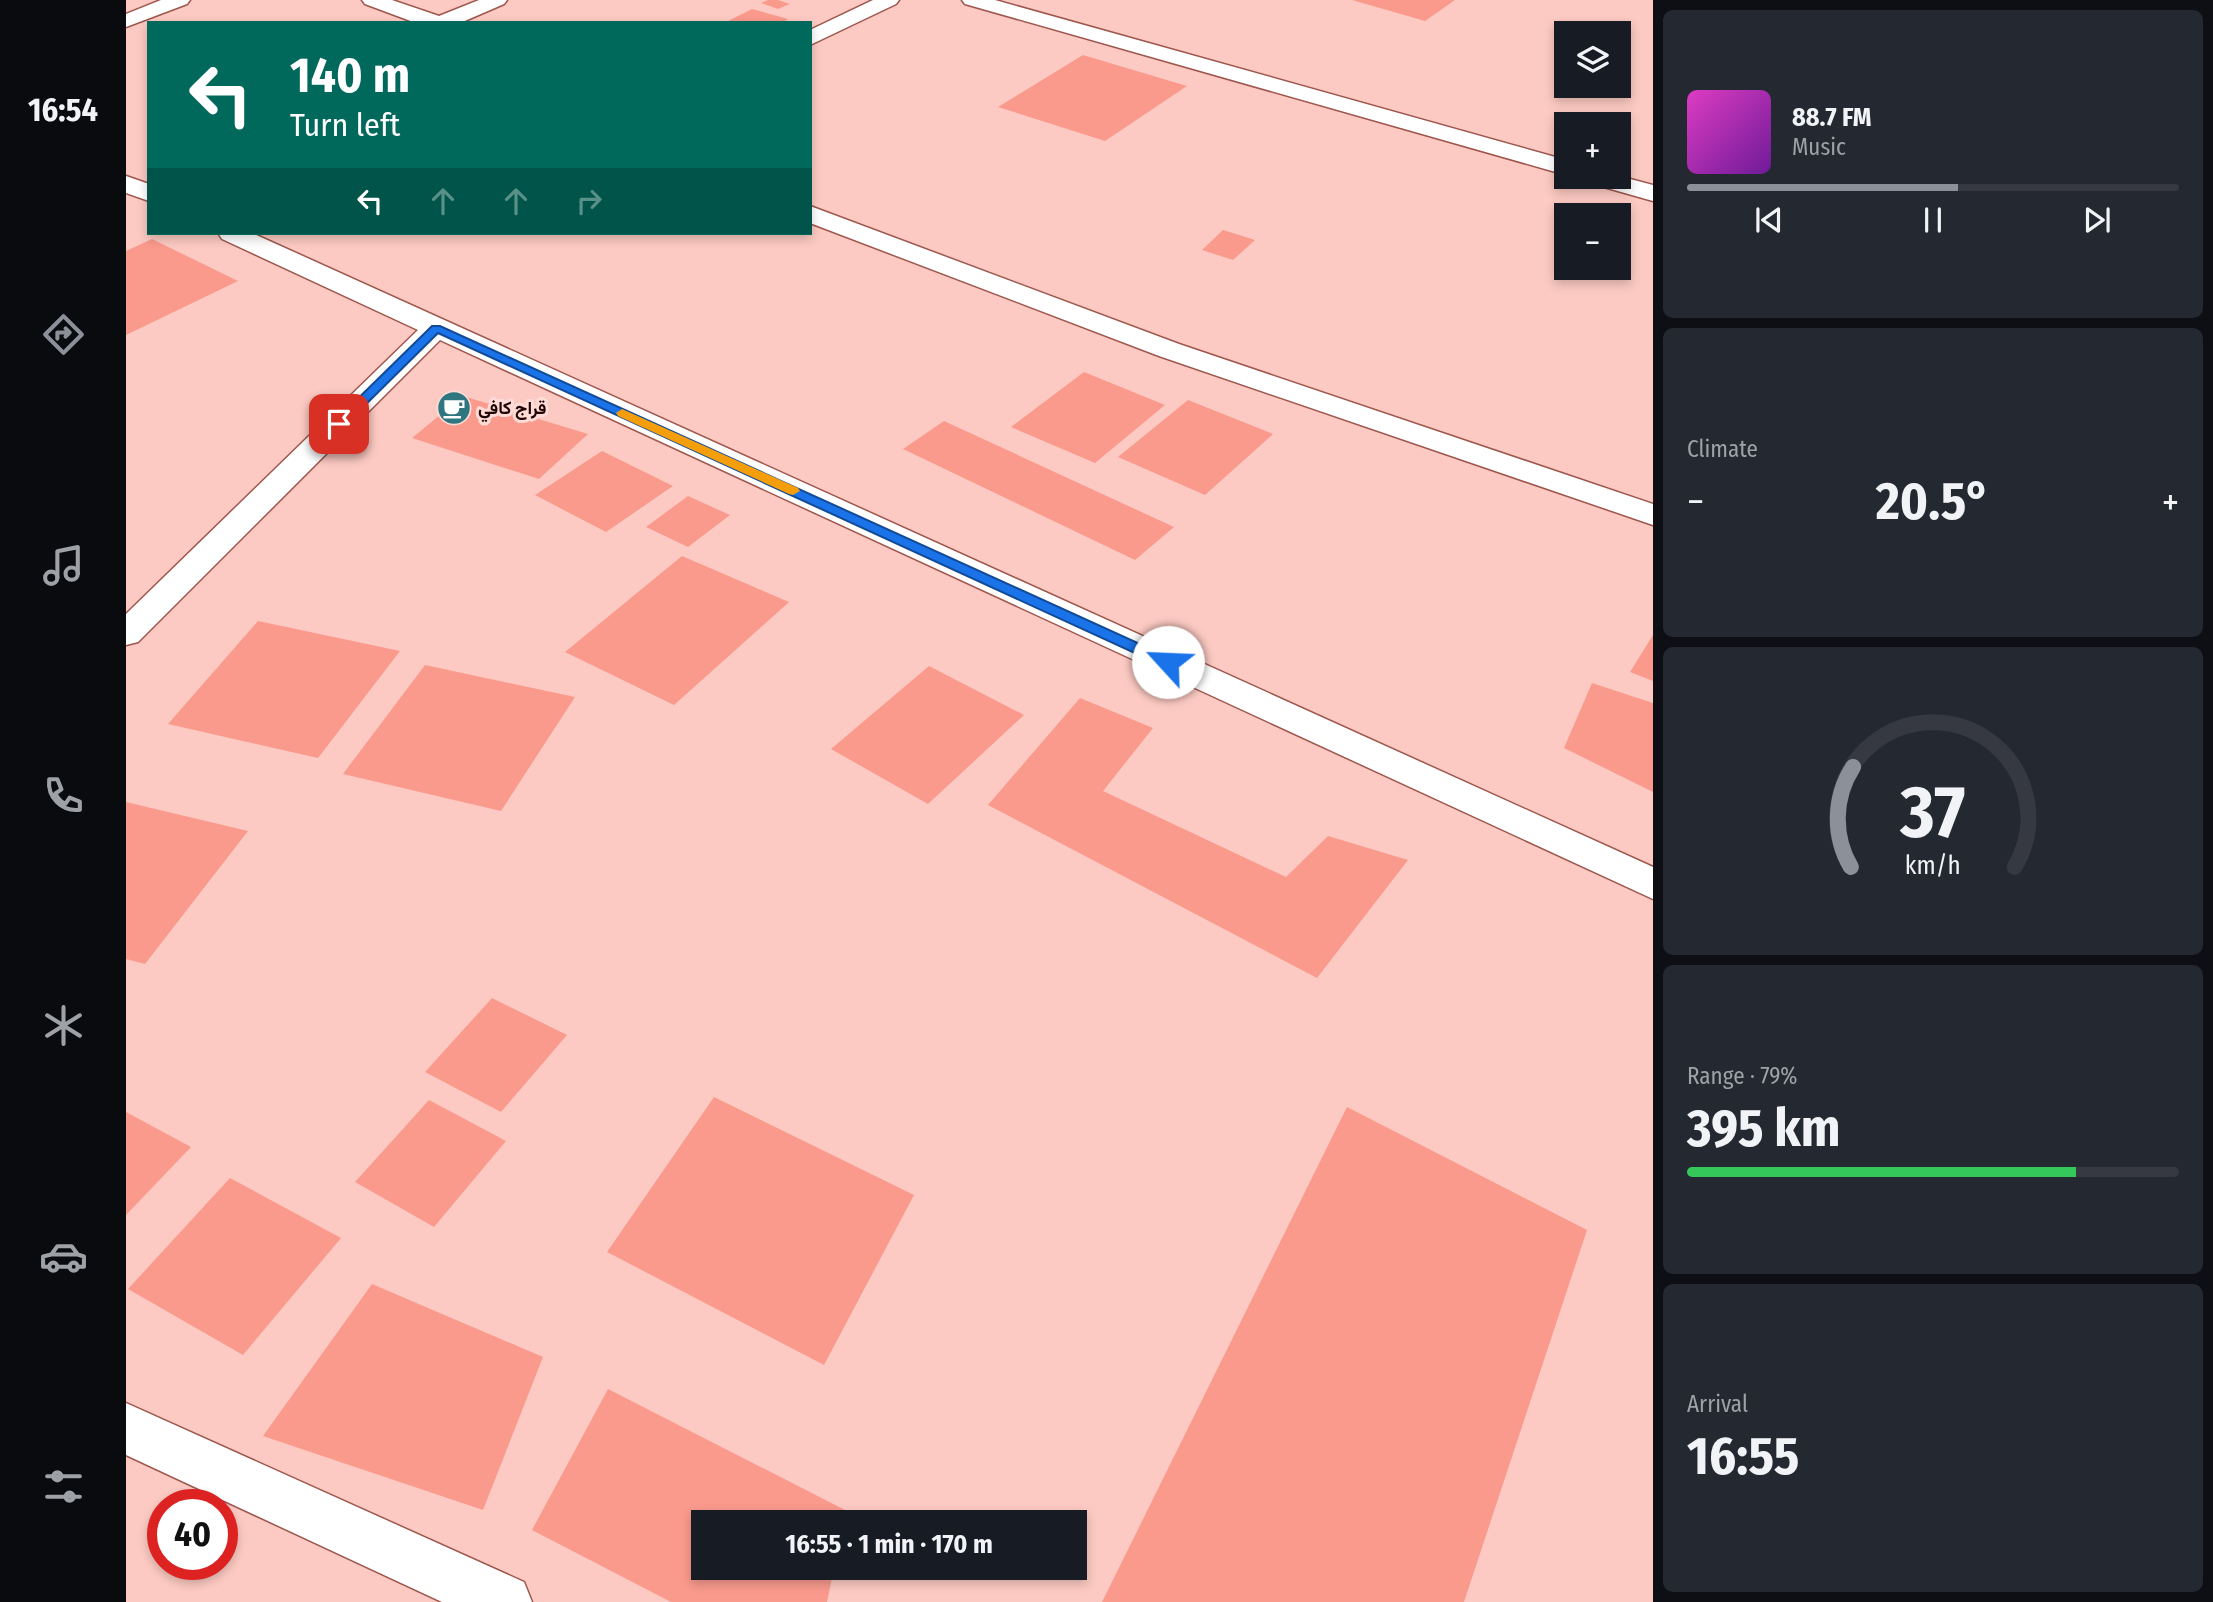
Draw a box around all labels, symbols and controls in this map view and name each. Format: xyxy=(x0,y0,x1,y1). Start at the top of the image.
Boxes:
map controls xyxy=(1554,21,1631,280)
button: layers xyxy=(1554,21,1631,98)
text: 140 m xyxy=(290,46,410,105)
icon: left xyxy=(175,49,266,140)
text: 16:54 xyxy=(28,91,98,129)
text: 88.7 FM xyxy=(1792,102,1871,133)
text: Turn left xyxy=(290,106,400,144)
button: + xyxy=(1554,112,1631,189)
text: Music xyxy=(1792,133,1846,161)
icon: left xyxy=(351,182,389,220)
icon: ahead xyxy=(424,182,462,220)
icon: ahead xyxy=(497,182,535,220)
icon: right xyxy=(570,182,608,220)
icon: previous xyxy=(1750,201,1788,239)
icon: pause xyxy=(1914,201,1952,239)
icon: next xyxy=(2078,201,2116,239)
button: − xyxy=(1554,203,1631,280)
icon: directions xyxy=(39,310,88,359)
cafe icon: قراج كافي xyxy=(435,389,473,427)
pin xyxy=(309,394,369,454)
place label: قراج كافي xyxy=(478,397,547,423)
icon: arrive xyxy=(320,405,358,443)
text: Climate xyxy=(1687,435,1758,463)
text: 20.5° xyxy=(1876,470,1990,533)
text: − xyxy=(1687,479,1704,525)
text: + xyxy=(2162,479,2179,525)
icon: music xyxy=(39,541,88,590)
position arrow xyxy=(1131,625,1205,699)
text: 37 xyxy=(1899,769,1966,856)
icon: phone xyxy=(39,771,88,820)
text: km/h xyxy=(1905,851,1961,881)
icon: climate xyxy=(39,1001,88,1050)
text: Range · 79% xyxy=(1687,1062,1798,1090)
text: 395 km xyxy=(1687,1097,1841,1160)
icon: car xyxy=(39,1232,88,1281)
text: Arrival xyxy=(1687,1390,1748,1418)
text: 16:55 xyxy=(1687,1425,1799,1488)
icon: filters xyxy=(39,1462,88,1511)
speed limit sign: 40 xyxy=(147,1489,238,1580)
text: 16:55 · 1 min · 170 m xyxy=(785,1529,993,1560)

